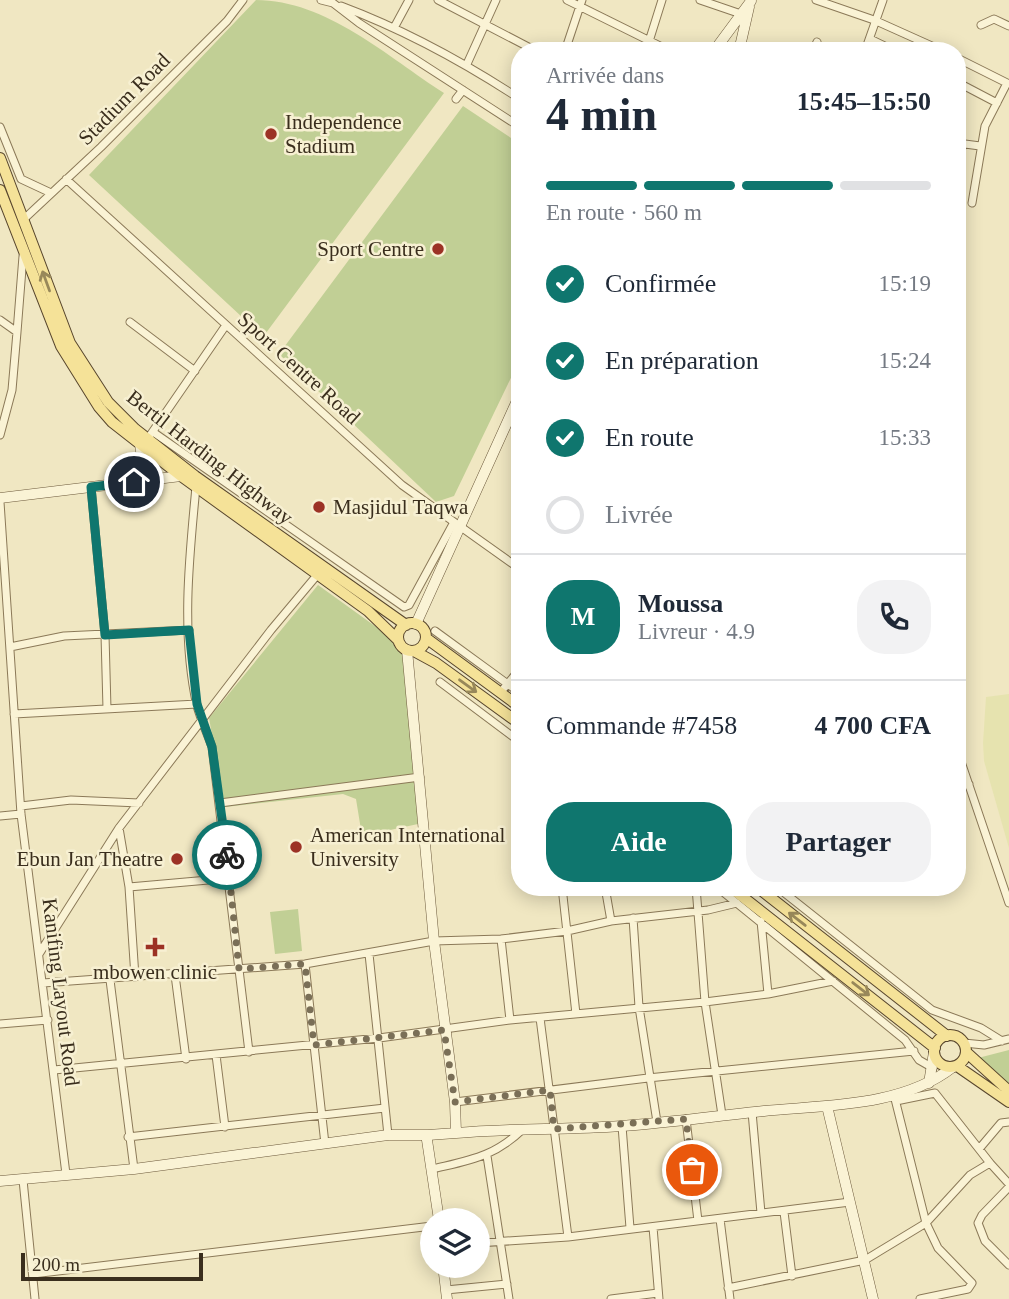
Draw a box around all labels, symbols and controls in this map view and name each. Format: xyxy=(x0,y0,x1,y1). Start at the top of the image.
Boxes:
street label: Stadium Road xyxy=(73,48,175,150)
text: Arrivée dans xyxy=(546,63,664,88)
text: 15:45–15:50 xyxy=(797,87,931,116)
text: 4 min xyxy=(546,89,657,140)
place label: Independence Stadium xyxy=(285,110,402,158)
marker: Independence Stadium xyxy=(263,126,279,142)
text: En route · 560 m xyxy=(546,200,702,225)
place label: Sport Centre xyxy=(317,237,424,261)
marker: Sport Centre xyxy=(430,241,446,257)
icon: check xyxy=(546,265,584,303)
text: Confirmée xyxy=(605,269,716,298)
one-way arrow xyxy=(39,270,52,292)
text: 15:19 xyxy=(879,271,931,296)
street label: Sport Centre Road xyxy=(233,307,365,430)
icon: check xyxy=(546,342,584,380)
text: En préparation xyxy=(605,346,759,375)
text: 15:24 xyxy=(879,348,931,373)
street label: Bertil Harding Highway xyxy=(122,385,298,530)
icon: check xyxy=(546,419,584,457)
text: En route xyxy=(605,423,694,452)
text: 15:33 xyxy=(879,425,931,450)
pin xyxy=(104,452,164,512)
icon: home xyxy=(115,463,153,501)
place label: Masjidul Taqwa xyxy=(333,495,469,519)
marker: Masjidul Taqwa xyxy=(311,499,327,515)
text: Livrée xyxy=(605,500,673,529)
button: phone xyxy=(857,580,931,654)
text: Moussa xyxy=(638,589,723,618)
text: M xyxy=(571,602,595,631)
text: Livreur · 4.9 xyxy=(638,619,755,644)
one-way arrow xyxy=(458,679,477,693)
text: Commande #7458 xyxy=(546,711,737,740)
text: 4 700 CFA xyxy=(814,711,931,740)
button: Aide xyxy=(546,802,732,882)
button: Partager xyxy=(746,802,931,882)
courier xyxy=(192,820,262,890)
place label: American International University xyxy=(310,823,505,871)
icon: bike xyxy=(208,836,246,874)
marker: American International University xyxy=(288,839,304,855)
place label: Ebun Jan Theatre xyxy=(16,847,163,871)
marker: Ebun Jan Theatre xyxy=(169,851,185,867)
street label: Kanifing Layout Road xyxy=(38,897,84,1088)
one-way arrow xyxy=(788,911,806,926)
marker: mbowen clinic xyxy=(145,937,165,957)
place label: mbowen clinic xyxy=(93,960,217,984)
one-way arrow xyxy=(851,982,870,997)
pin xyxy=(662,1140,722,1200)
icon: bag xyxy=(673,1151,711,1189)
map controls xyxy=(420,1208,490,1278)
button: layers xyxy=(420,1208,490,1278)
scale bar xyxy=(21,1250,203,1282)
text: 200 m xyxy=(32,1254,80,1275)

